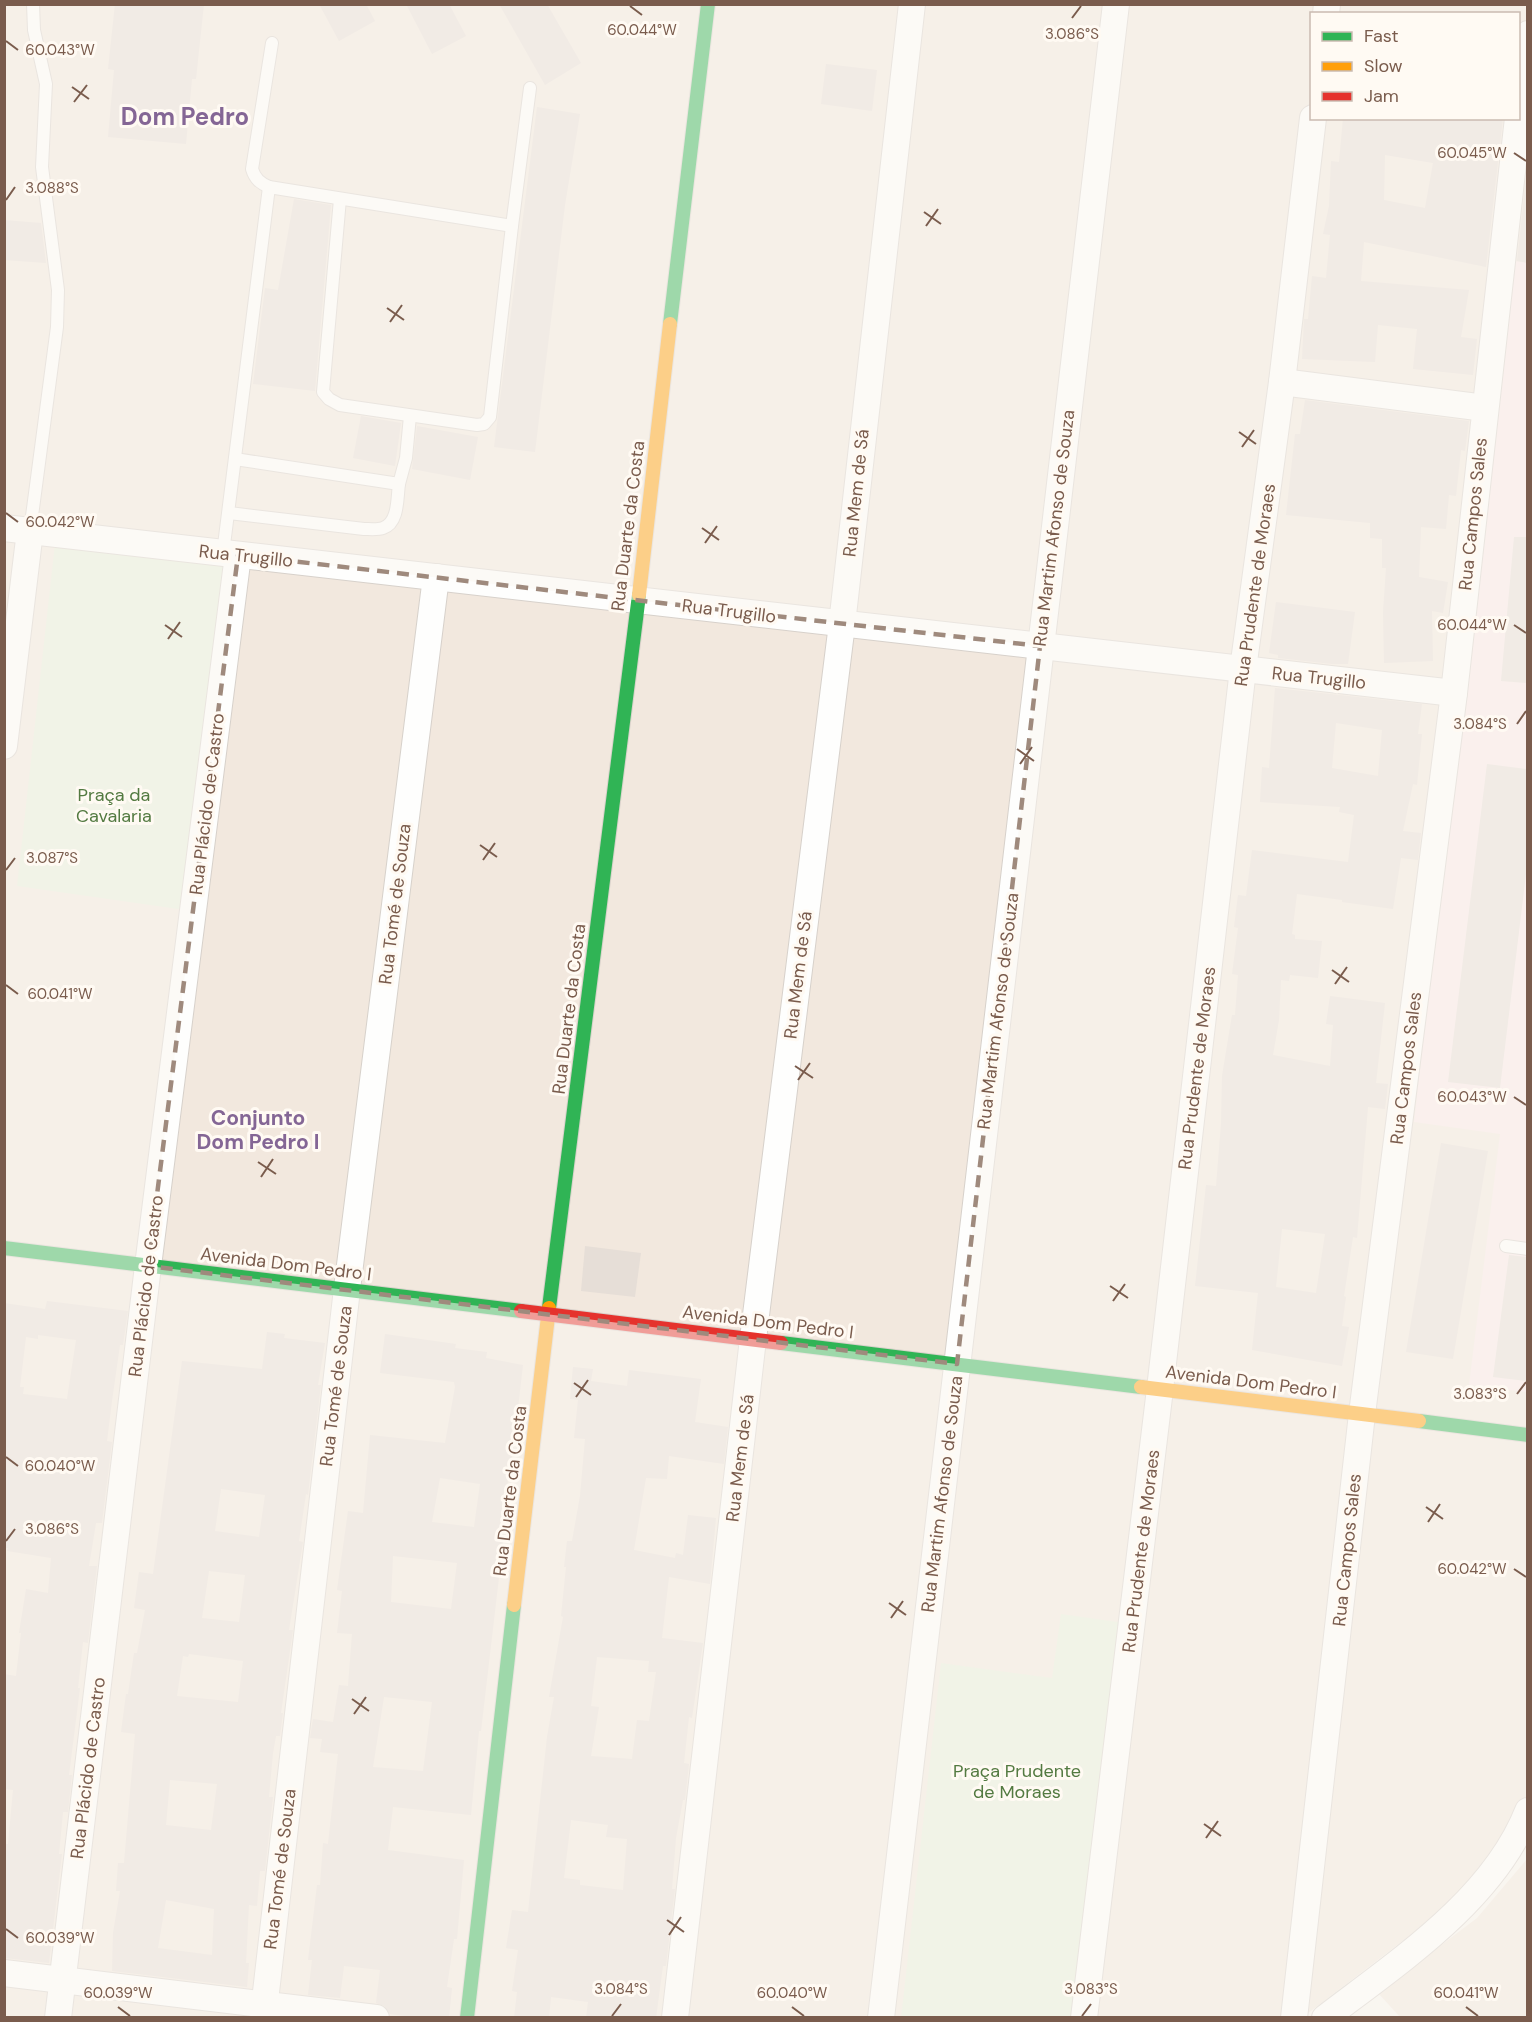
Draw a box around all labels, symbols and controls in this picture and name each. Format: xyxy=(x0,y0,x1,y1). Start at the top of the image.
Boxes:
legend xyxy=(1310,12,1520,120)
text: 60.044°W xyxy=(607,20,677,40)
text: 3.086°S xyxy=(1045,24,1099,44)
text: Fast xyxy=(1364,24,1399,48)
text: 60.043°W xyxy=(25,40,95,60)
text: Slow xyxy=(1364,54,1403,78)
text: Jam xyxy=(1364,84,1399,108)
district label: Dom Pedro xyxy=(121,101,249,132)
text: 60.045°W xyxy=(1437,143,1507,163)
text: 3.088°S xyxy=(25,178,79,198)
street label: Rua Martim Afonso de Souza xyxy=(1028,408,1080,648)
street label: Rua Mem de Sá xyxy=(837,428,875,558)
street label: Rua Campos Sales xyxy=(1453,436,1493,592)
street label: Rua Duarte da Costa xyxy=(606,439,650,613)
street label: Rua Prudente de Moraes xyxy=(1229,482,1281,688)
text: 60.042°W xyxy=(25,512,95,532)
street label: Rua Trugillo xyxy=(198,539,294,573)
street label: Rua Trugillo xyxy=(681,593,777,629)
text: 60.044°W xyxy=(1437,615,1507,635)
street label: Rua Trugillo xyxy=(1271,661,1367,695)
street label: Rua Plácido de Castro xyxy=(184,712,230,896)
text: 3.084°S xyxy=(1453,714,1507,734)
park label: Praça da Cavalaria xyxy=(76,783,152,828)
street label: Rua Tomé de Souza xyxy=(373,822,417,986)
text: 3.087°S xyxy=(26,848,78,868)
street label: Rua Martim Afonso de Souza xyxy=(972,891,1024,1131)
street label: Rua Mem de Sá xyxy=(778,910,818,1040)
street label: Rua Duarte da Costa xyxy=(547,922,591,1096)
street label: Rua Prudente de Moraes xyxy=(1173,965,1221,1171)
text: 60.041°W xyxy=(27,984,93,1004)
street label: Rua Campos Sales xyxy=(1385,990,1427,1146)
text: 60.043°W xyxy=(1437,1087,1507,1107)
district label: Conjunto Dom Pedro I xyxy=(196,1104,320,1156)
street label: Rua Plácido de Castro xyxy=(123,1194,169,1378)
street label: Avenida Dom Pedro I xyxy=(199,1242,373,1286)
street label: Avenida Dom Pedro I xyxy=(681,1300,855,1344)
street label: Rua Tomé de Souza xyxy=(314,1304,358,1468)
street label: Avenida Dom Pedro I xyxy=(1164,1360,1338,1404)
street label: Rua Martim Afonso de Souza xyxy=(916,1374,968,1614)
text: 3.083°S xyxy=(1453,1384,1507,1404)
street label: Rua Mem de Sá xyxy=(720,1393,760,1523)
street label: Rua Duarte da Costa xyxy=(488,1404,532,1578)
street label: Rua Prudente de Moraes xyxy=(1117,1448,1165,1654)
text: 60.040°W xyxy=(25,1456,96,1476)
street label: Rua Campos Sales xyxy=(1327,1472,1367,1628)
text: 3.086°S xyxy=(25,1519,79,1539)
text: 60.042°W xyxy=(1437,1559,1507,1579)
street label: Rua Plácido de Castro xyxy=(65,1676,111,1860)
park label: Praça Prudente de Moraes xyxy=(953,1759,1081,1804)
street label: Rua Tomé de Souza xyxy=(258,1787,302,1951)
text: 60.039°W xyxy=(25,1928,95,1948)
text: 3.084°S xyxy=(594,1979,648,1999)
text: 3.083°S xyxy=(1064,1979,1118,1999)
text: 60.039°W xyxy=(83,1983,153,2003)
text: 60.040°W xyxy=(757,1983,828,2003)
text: 60.041°W xyxy=(1433,1983,1499,2003)

